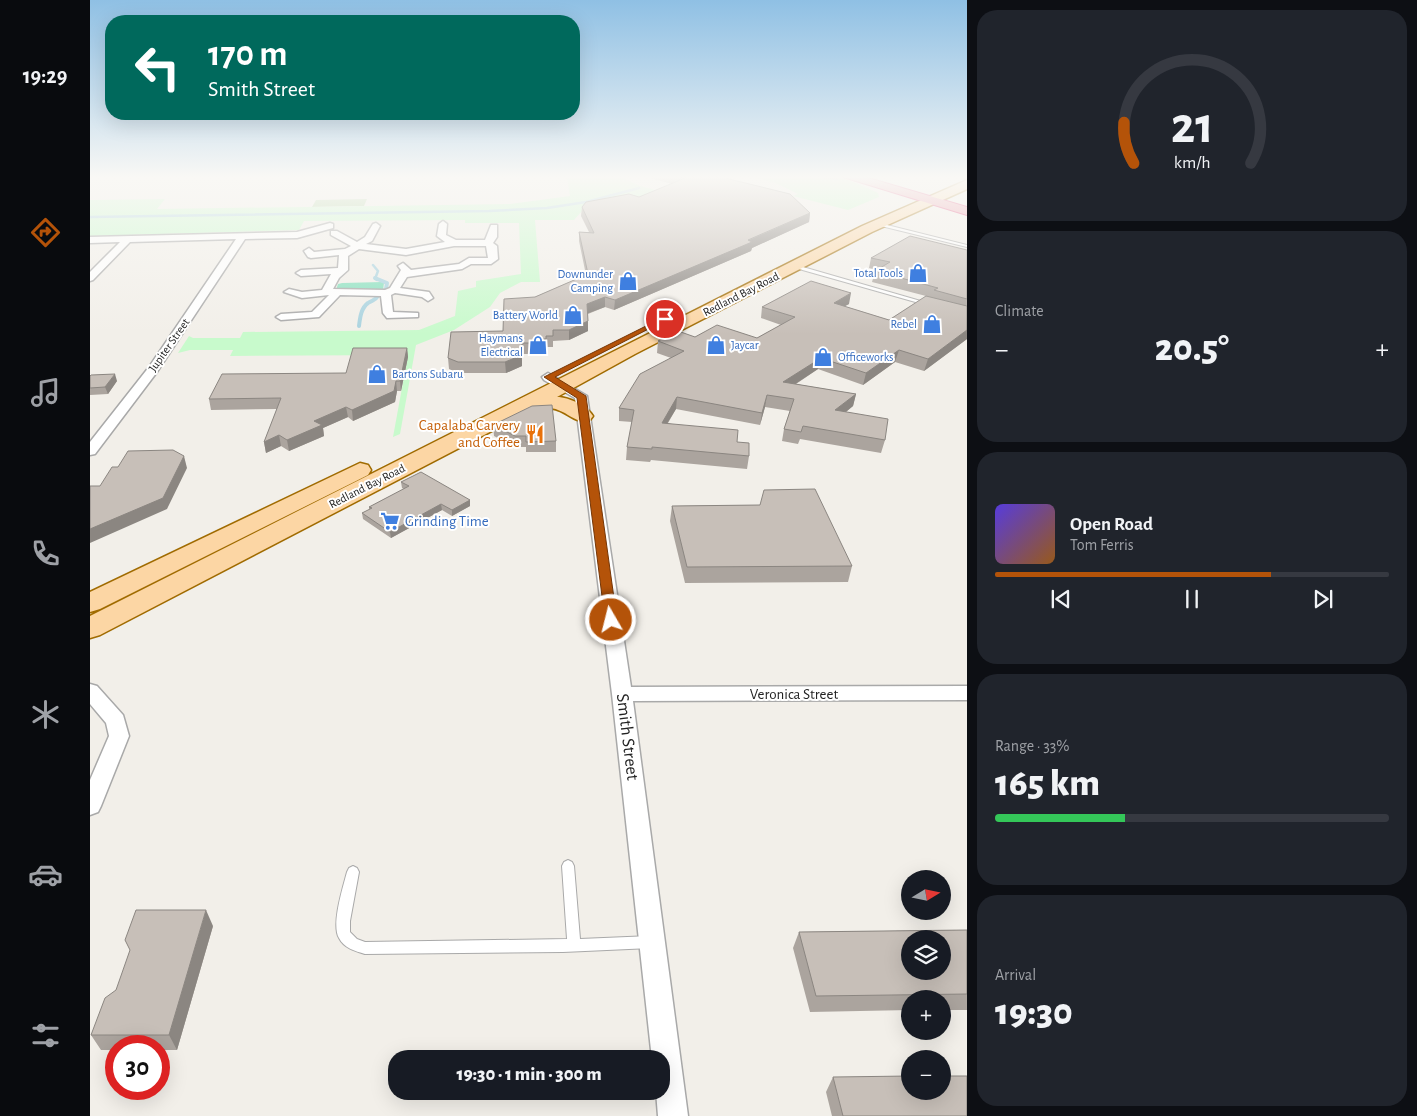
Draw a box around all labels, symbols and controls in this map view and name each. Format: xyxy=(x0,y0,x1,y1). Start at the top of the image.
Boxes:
icon: left xyxy=(125,35,190,100)
text: 170 m xyxy=(208,37,288,72)
text: 19:29 xyxy=(23,65,67,87)
text: Smith Street xyxy=(208,78,315,100)
text: 21 xyxy=(1170,100,1214,152)
text: km/h xyxy=(1174,154,1210,172)
icon: directions xyxy=(28,215,63,250)
shop icon: Total Tools xyxy=(907,262,929,284)
place label: Total Tools xyxy=(853,267,903,279)
place label: Downunder Camping xyxy=(557,268,613,294)
shop icon: Downunder Camping xyxy=(617,270,639,292)
street label: Redland Bay Road xyxy=(701,270,781,319)
pin xyxy=(644,298,686,340)
text: Climate xyxy=(995,303,1044,319)
shop icon: Battery World xyxy=(562,304,584,326)
icon: arrive xyxy=(651,305,679,333)
place label: Battery World xyxy=(493,309,558,322)
shop icon: Rebel xyxy=(921,313,943,335)
street label: Jupiter Street xyxy=(146,316,192,374)
place label: Rebel xyxy=(891,318,917,330)
text: 20.5° xyxy=(1155,330,1229,368)
place label: Haymans Electrical xyxy=(479,332,523,358)
shop icon: Haymans Electrical xyxy=(527,334,549,356)
shop icon: Jaycar xyxy=(705,334,727,356)
text: − xyxy=(995,336,1008,364)
text: + xyxy=(1376,336,1389,364)
place label: Jaycar xyxy=(731,339,759,352)
shop icon: Officeworks xyxy=(812,346,834,368)
place label: Officeworks xyxy=(838,351,894,363)
shop icon: Bartons Subaru xyxy=(366,363,388,385)
place label: Bartons Subaru xyxy=(392,368,463,380)
icon: music xyxy=(28,375,63,410)
place label: Capalaba Carvery and Coffee xyxy=(419,418,521,450)
restaurant icon: Capalaba Carvery and Coffee xyxy=(524,423,546,445)
street label: Redland Bay Road xyxy=(327,462,407,511)
supermarket icon: Grinding Time xyxy=(379,510,401,532)
place label: Grinding Time xyxy=(405,514,489,529)
text: Open Road xyxy=(1070,515,1153,534)
icon: phone xyxy=(28,536,63,571)
text: Tom Ferris xyxy=(1070,537,1134,553)
icon: previous xyxy=(1047,585,1075,613)
icon: pause xyxy=(1178,585,1206,613)
icon: next xyxy=(1309,585,1337,613)
position arrow xyxy=(584,593,636,645)
street label: Veronica Street xyxy=(750,687,838,702)
street label: Smith Street xyxy=(613,692,641,782)
icon: climate xyxy=(28,697,63,732)
text: Range · 33% xyxy=(995,738,1070,754)
text: 165 km xyxy=(995,765,1100,803)
icon: car xyxy=(28,857,63,892)
north arrow xyxy=(901,870,951,920)
map controls xyxy=(901,870,951,1100)
button: layers xyxy=(901,930,951,980)
text: Arrival xyxy=(995,967,1036,983)
button: + xyxy=(901,990,951,1040)
text: 19:30 xyxy=(995,994,1073,1032)
icon: filters xyxy=(28,1018,63,1053)
speed limit sign: 30 xyxy=(105,1035,170,1100)
button: − xyxy=(901,1050,951,1100)
text: 19:30 · 1 min · 300 m xyxy=(456,1065,602,1084)

